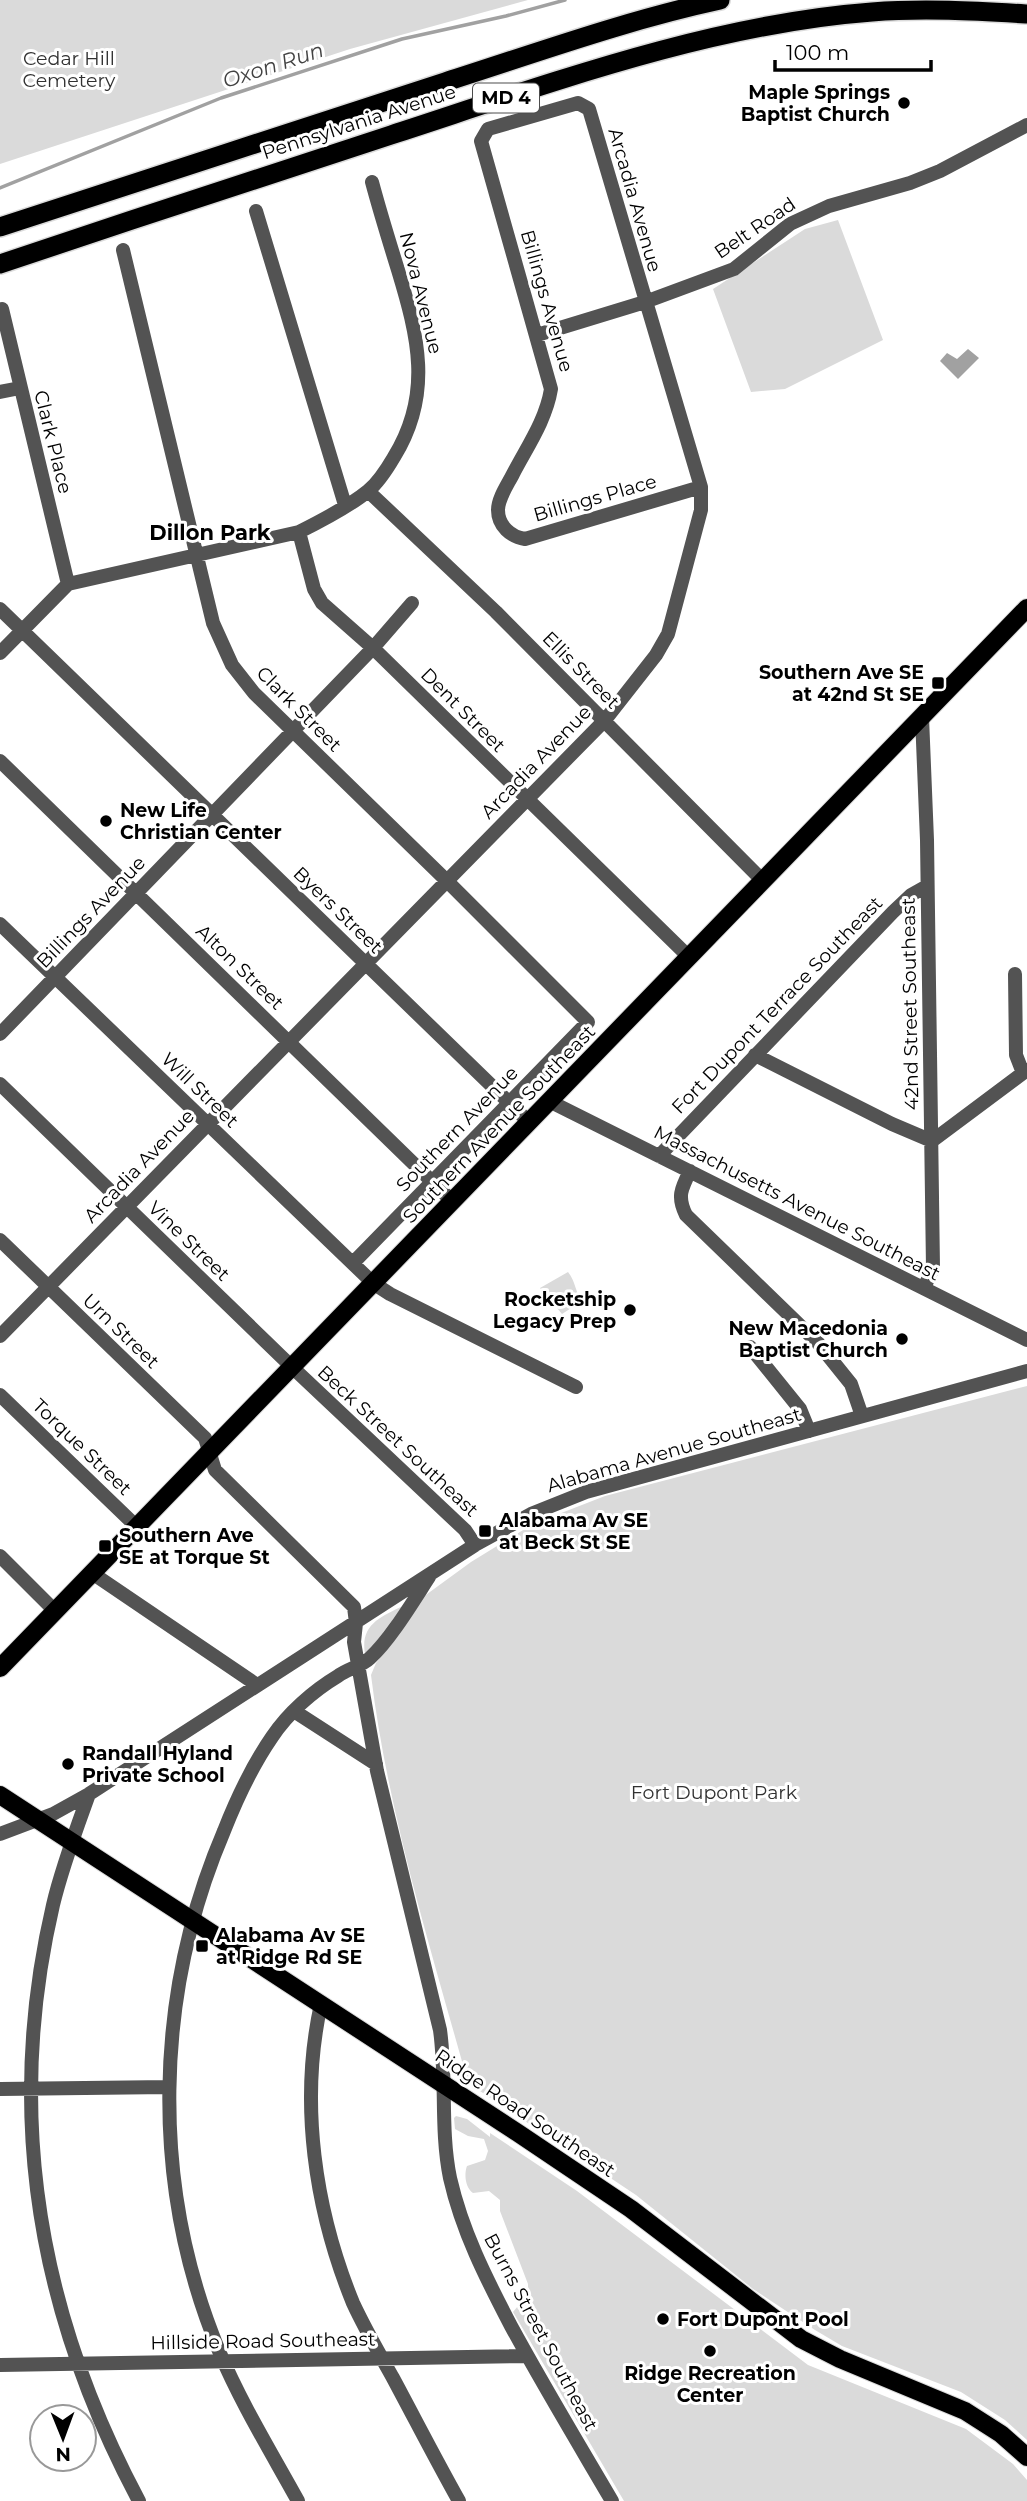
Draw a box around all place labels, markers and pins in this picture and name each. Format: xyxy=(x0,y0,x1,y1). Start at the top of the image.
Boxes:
place label: Maple Springs Baptist Church xyxy=(741,81,890,126)
marker: Maple Springs Baptist Church xyxy=(896,95,912,111)
place label: Southern Ave SE at 42nd St SE xyxy=(759,661,924,706)
marker: Southern Ave SE at 42nd St SE xyxy=(930,675,946,691)
place label: New Life Christian Center xyxy=(120,799,282,844)
marker: New Life Christian Center xyxy=(98,813,114,829)
place label: Rocketship Legacy Prep xyxy=(493,1288,616,1333)
marker: Rocketship Legacy Prep xyxy=(622,1302,638,1318)
place label: New Macedonia Baptist Church xyxy=(728,1317,888,1362)
marker: New Macedonia Baptist Church xyxy=(894,1331,910,1347)
place label: Alabama Av SE at Beck St SE xyxy=(498,1509,648,1554)
marker: Alabama Av SE at Beck St SE xyxy=(477,1523,493,1539)
place label: Southern Ave SE at Torque St xyxy=(119,1524,270,1569)
marker: Southern Ave SE at Torque St xyxy=(97,1538,113,1554)
place label: Randall Hyland Private School xyxy=(82,1742,233,1787)
marker: Randall Hyland Private School xyxy=(60,1756,76,1772)
place label: Alabama Av SE at Ridge Rd SE xyxy=(215,1924,365,1969)
marker: Alabama Av SE at Ridge Rd SE xyxy=(194,1938,210,1954)
place label: Fort Dupont Pool xyxy=(677,2308,849,2331)
marker: Fort Dupont Pool xyxy=(655,2311,671,2327)
marker: Ridge Recreation Center xyxy=(702,2343,718,2359)
place label: Ridge Recreation Center xyxy=(624,2362,796,2407)

